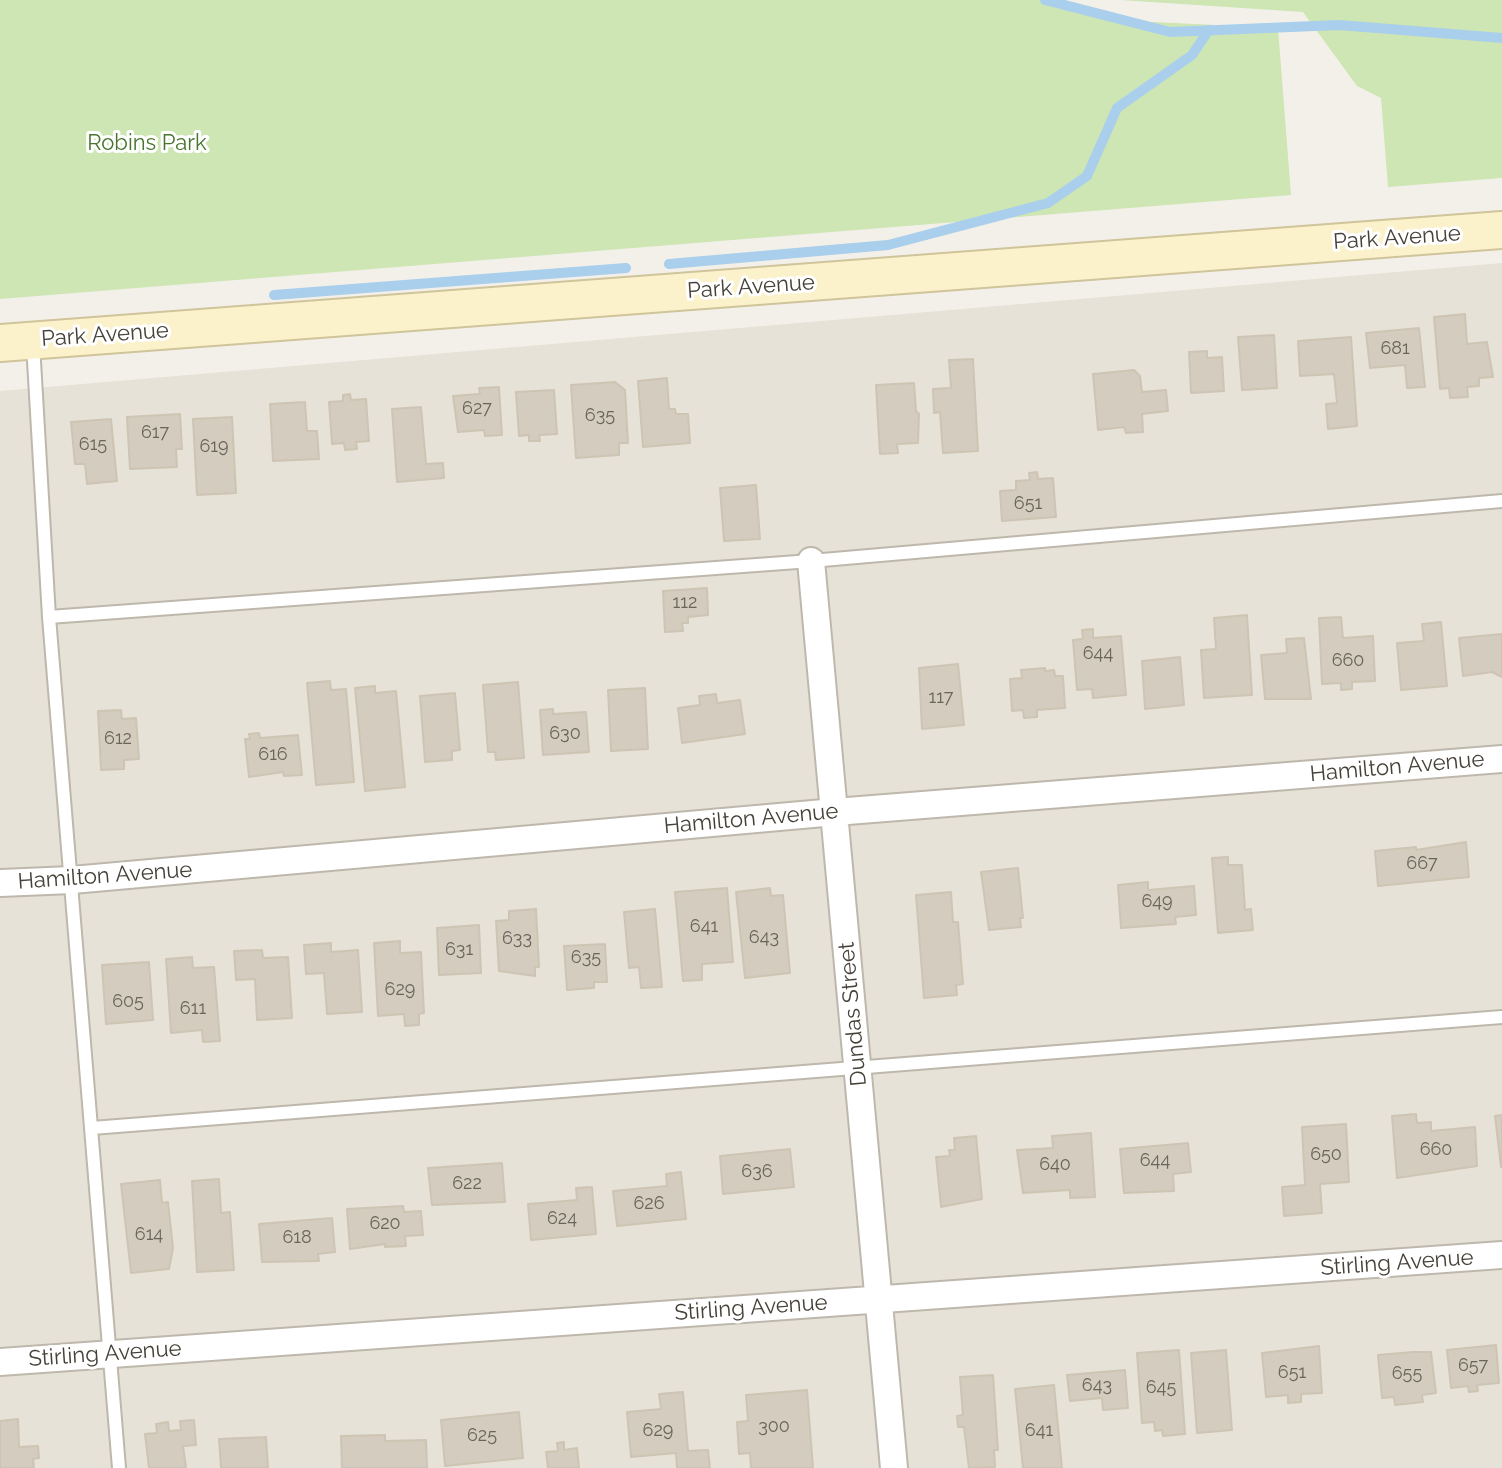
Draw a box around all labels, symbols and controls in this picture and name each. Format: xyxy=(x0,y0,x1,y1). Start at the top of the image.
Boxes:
park label: Robins Park xyxy=(87,130,207,156)
street label: Park Avenue xyxy=(1332,220,1462,256)
street label: Park Avenue xyxy=(686,269,816,305)
street label: Park Avenue xyxy=(40,317,170,353)
house number: 681 xyxy=(1380,338,1410,360)
house number: 627 xyxy=(462,398,492,420)
house number: 635 xyxy=(585,405,615,427)
house number: 617 xyxy=(141,422,169,444)
house number: 615 xyxy=(79,434,107,456)
house number: 619 xyxy=(199,436,229,458)
house number: 651 xyxy=(1014,493,1042,515)
house number: 112 xyxy=(673,592,697,614)
house number: 644 xyxy=(1083,643,1113,665)
house number: 660 xyxy=(1332,650,1364,672)
house number: 117 xyxy=(929,687,953,709)
house number: 630 xyxy=(549,723,581,745)
house number: 612 xyxy=(104,728,132,750)
house number: 616 xyxy=(258,744,288,766)
street label: Hamilton Avenue xyxy=(1309,746,1485,788)
street label: Hamilton Avenue xyxy=(663,798,839,840)
house number: 667 xyxy=(1406,853,1438,875)
street label: Hamilton Avenue xyxy=(17,857,193,895)
house number: 649 xyxy=(1141,891,1173,913)
house number: 641 xyxy=(690,916,718,938)
house number: 643 xyxy=(749,927,779,949)
house number: 633 xyxy=(502,928,532,950)
house number: 631 xyxy=(445,939,473,961)
street label: Dundas Street xyxy=(834,941,872,1087)
house number: 635 xyxy=(571,947,601,969)
house number: 629 xyxy=(385,979,415,1001)
house number: 605 xyxy=(112,991,144,1013)
house number: 611 xyxy=(180,998,206,1020)
house number: 660 xyxy=(1420,1139,1452,1161)
house number: 650 xyxy=(1310,1144,1342,1166)
house number: 644 xyxy=(1140,1150,1170,1172)
house number: 640 xyxy=(1039,1154,1071,1176)
house number: 636 xyxy=(741,1161,773,1183)
house number: 622 xyxy=(452,1173,482,1195)
house number: 626 xyxy=(633,1193,665,1215)
house number: 624 xyxy=(547,1208,577,1230)
house number: 620 xyxy=(369,1213,401,1235)
house number: 614 xyxy=(135,1224,163,1246)
house number: 618 xyxy=(282,1227,312,1249)
street label: Stirling Avenue xyxy=(1320,1244,1474,1282)
street label: Stirling Avenue xyxy=(674,1289,828,1327)
street label: Stirling Avenue xyxy=(28,1335,182,1373)
house number: 657 xyxy=(1458,1355,1488,1377)
house number: 651 xyxy=(1278,1362,1306,1384)
house number: 655 xyxy=(1392,1363,1422,1385)
house number: 643 xyxy=(1082,1375,1112,1397)
house number: 645 xyxy=(1146,1377,1176,1399)
house number: 300 xyxy=(758,1416,790,1438)
house number: 629 xyxy=(643,1420,673,1442)
house number: 641 xyxy=(1025,1420,1053,1442)
house number: 625 xyxy=(467,1425,497,1447)

